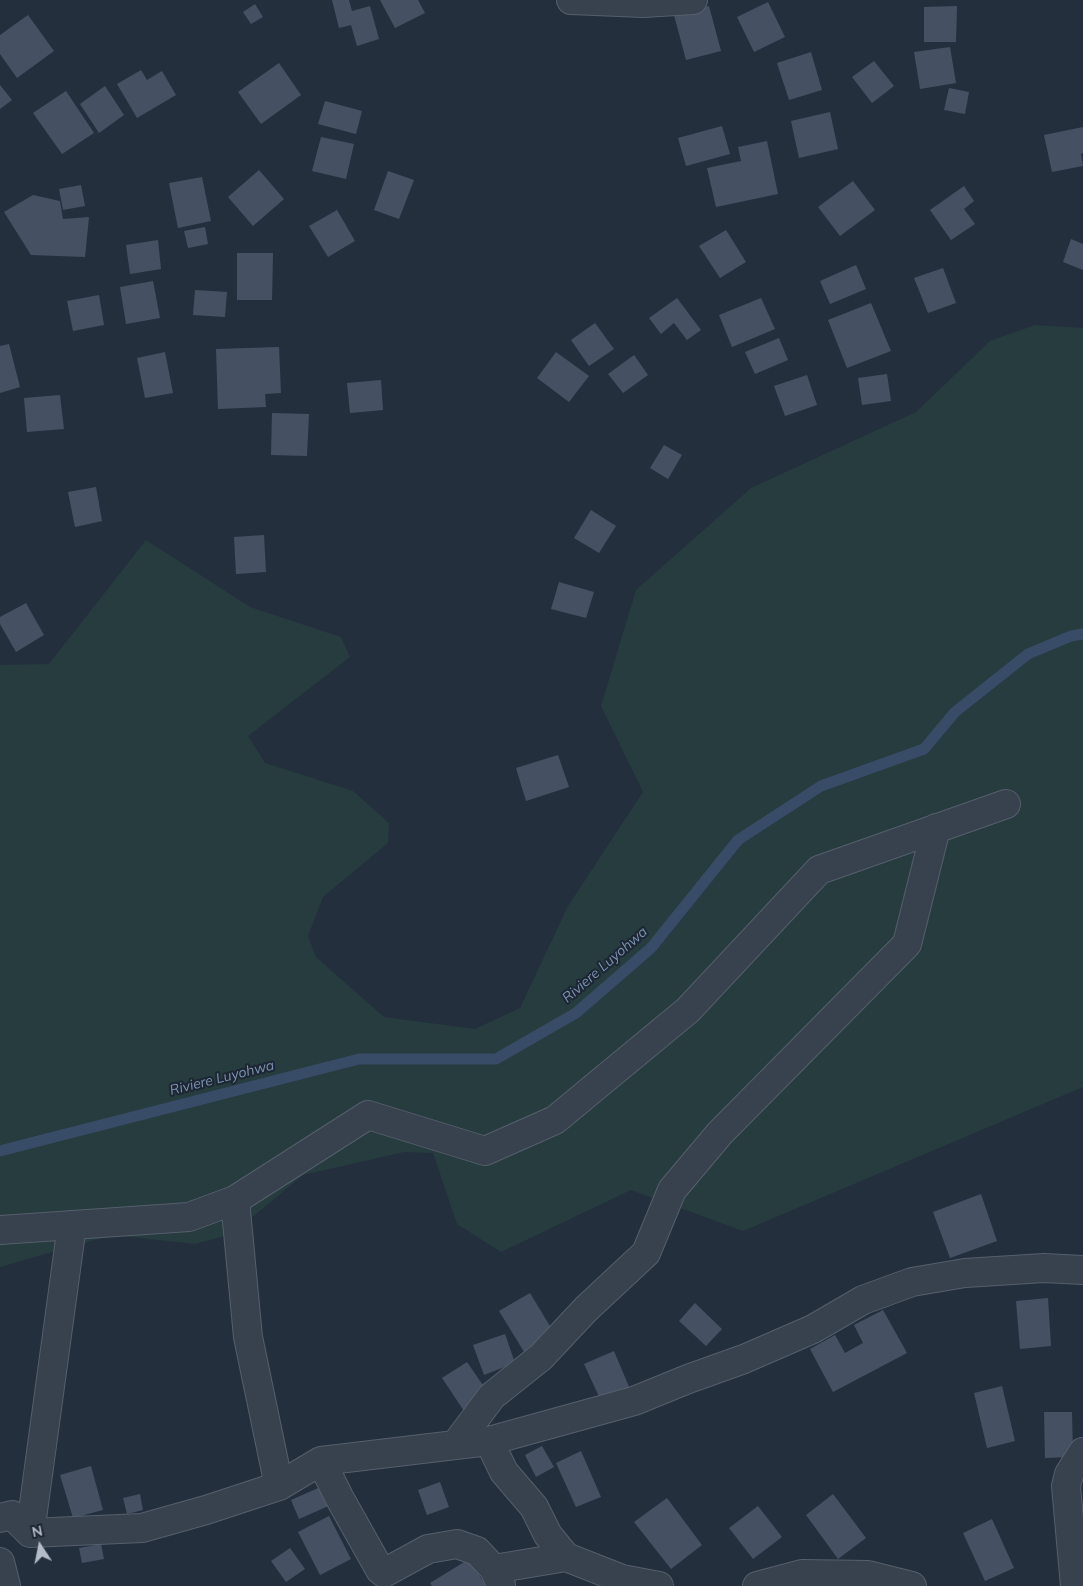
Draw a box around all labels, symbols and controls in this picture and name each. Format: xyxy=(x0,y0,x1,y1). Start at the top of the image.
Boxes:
water label: Riviere Luyohwa xyxy=(559,924,651,1006)
water label: Riviere Luyohwa xyxy=(168,1057,276,1099)
north arrow xyxy=(15,1521,65,1571)
text: N xyxy=(30,1521,44,1541)

